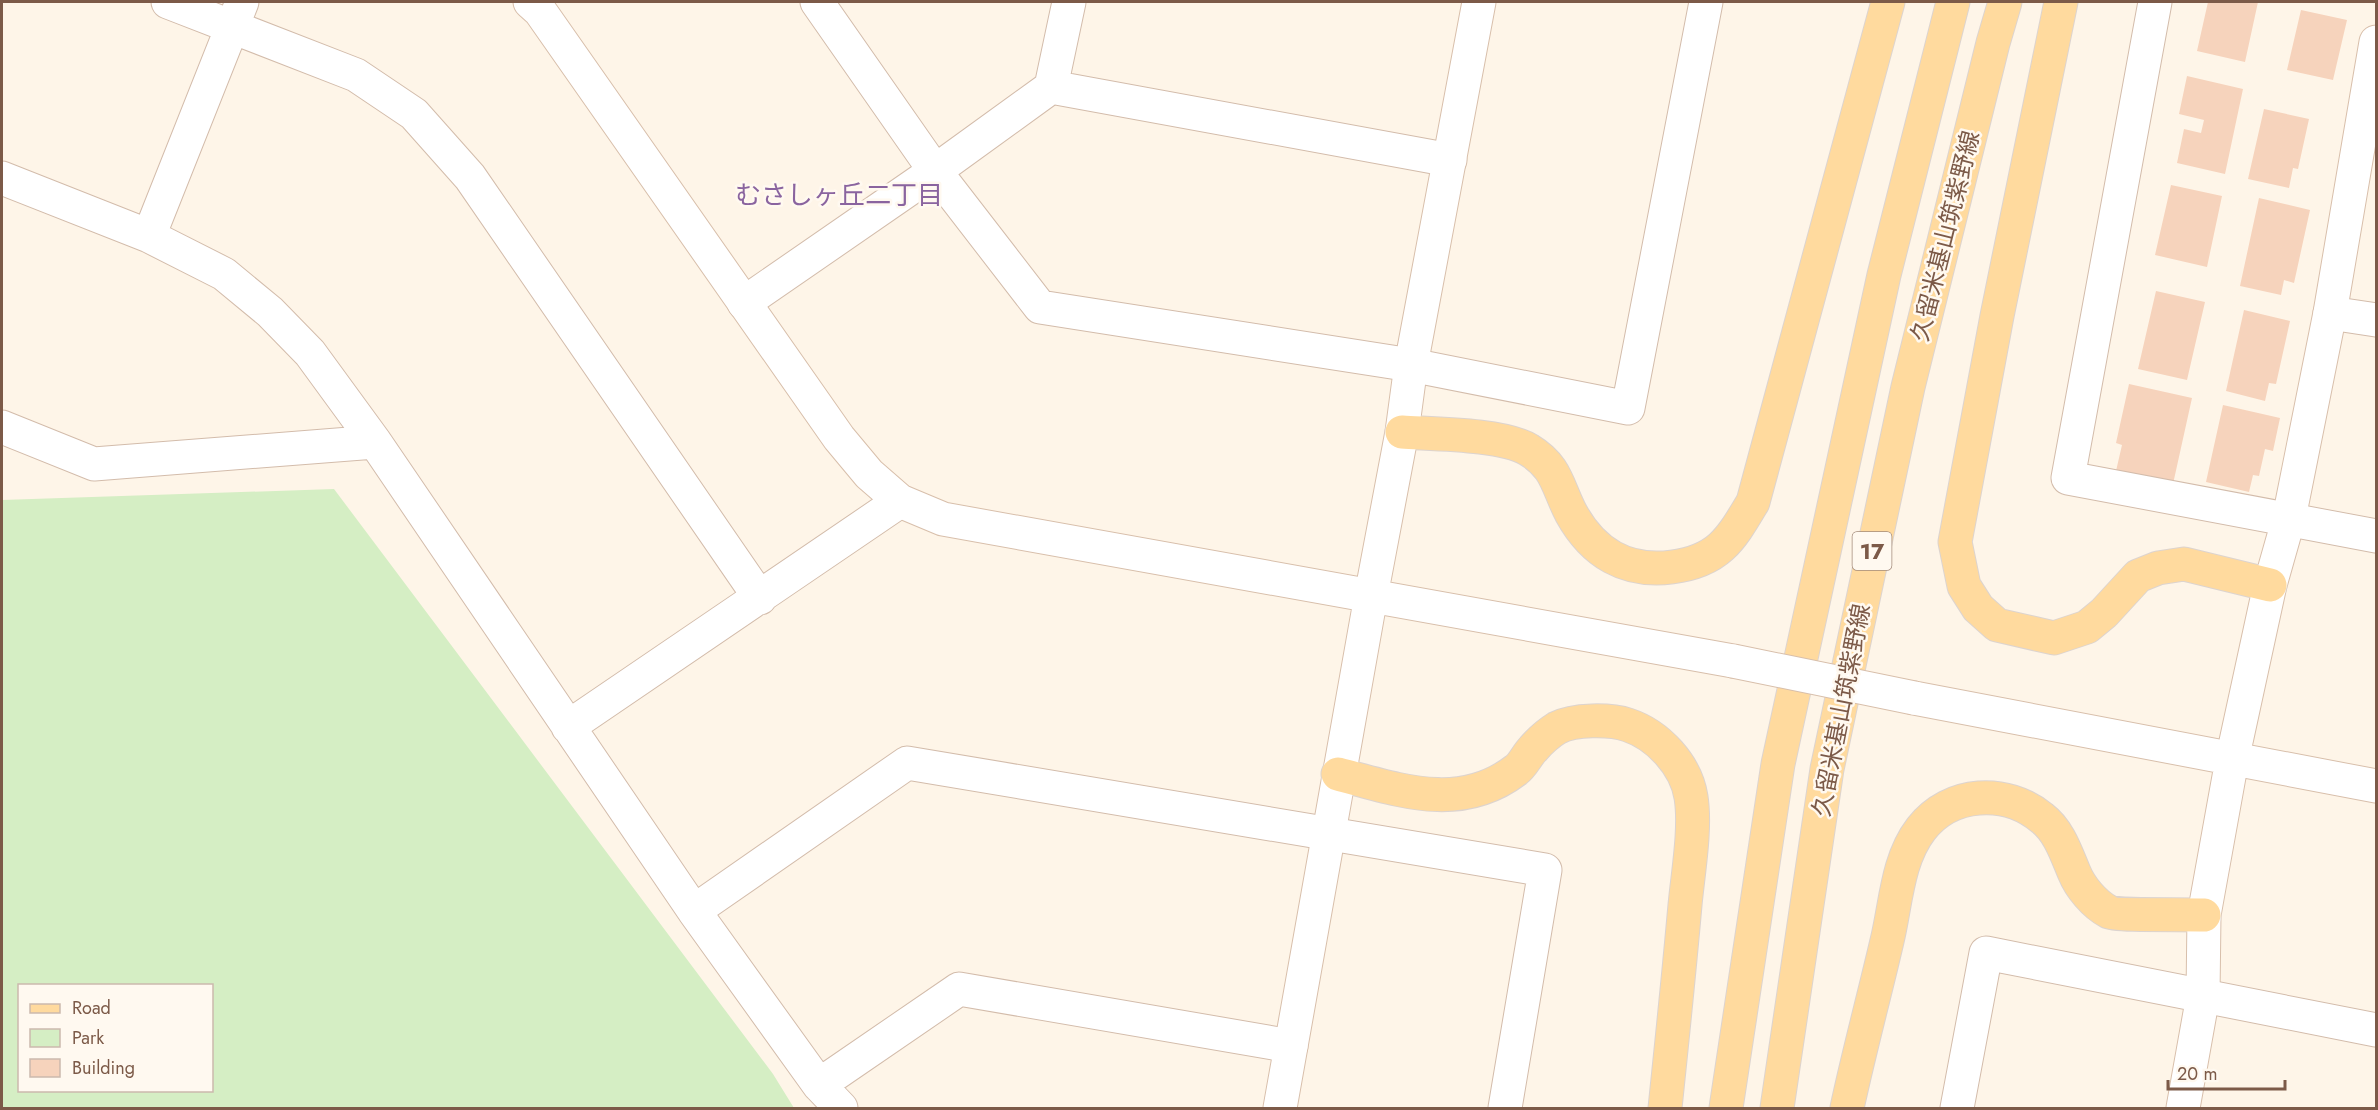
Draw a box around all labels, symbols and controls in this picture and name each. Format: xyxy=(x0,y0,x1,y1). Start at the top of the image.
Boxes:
street label: 久留米基山筑紫野線 xyxy=(1902,127,1988,345)
district label: むさしヶ丘二丁目 xyxy=(735,176,943,214)
road number: 17 xyxy=(1852,532,1892,570)
street label: 久留米基山筑紫野線 xyxy=(1803,601,1879,819)
legend xyxy=(18,984,213,1092)
text: Road xyxy=(72,995,111,1021)
text: Park xyxy=(72,1025,104,1051)
scale bar xyxy=(2168,1053,2285,1091)
text: Building xyxy=(72,1055,135,1081)
text: 20 m xyxy=(2177,1061,2217,1087)

